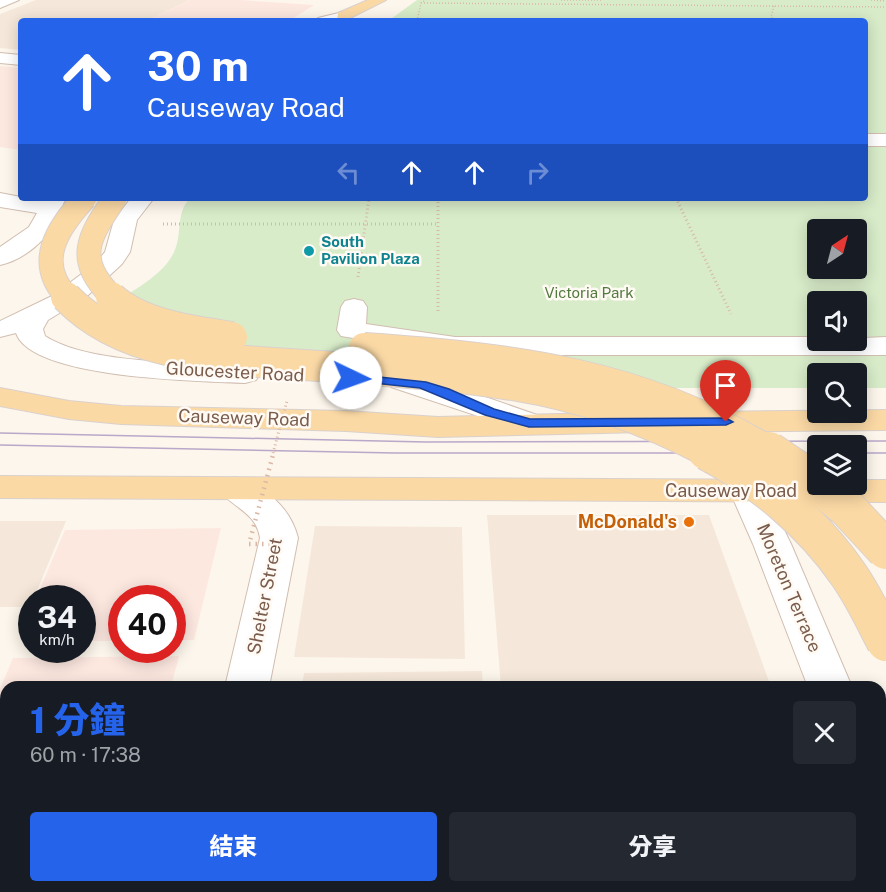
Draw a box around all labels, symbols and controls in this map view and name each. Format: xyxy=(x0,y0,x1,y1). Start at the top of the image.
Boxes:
text: 30 m xyxy=(147,41,249,90)
icon: ahead xyxy=(48,42,126,120)
text: Causeway Road xyxy=(147,91,345,123)
icon: left xyxy=(332,156,365,189)
icon: ahead xyxy=(395,156,428,189)
icon: ahead xyxy=(458,156,491,189)
icon: right xyxy=(521,156,554,189)
north arrow xyxy=(807,219,867,279)
map controls xyxy=(807,219,867,495)
place label: South Pavilion Plaza xyxy=(321,233,420,267)
marker: South Pavilion Plaza xyxy=(302,244,316,258)
park label: Victoria Park xyxy=(544,284,634,301)
button: sound xyxy=(807,291,867,351)
position arrow xyxy=(319,346,383,410)
street label: Gloucester Road xyxy=(165,357,305,386)
pin xyxy=(700,360,751,422)
button: search xyxy=(807,363,867,423)
icon: arrive xyxy=(709,369,742,402)
street label: Causeway Road xyxy=(178,405,310,430)
button: layers xyxy=(807,435,867,495)
street label: Causeway Road xyxy=(665,480,797,501)
place label: McDonald's xyxy=(578,511,677,532)
marker: McDonald's xyxy=(682,515,696,529)
street label: Moreton Terrace xyxy=(753,520,826,655)
street label: Shelter Street xyxy=(243,536,286,656)
speed limit sign: 40 xyxy=(108,585,186,663)
text: 34 xyxy=(37,599,77,635)
text: km/h xyxy=(39,631,75,648)
text: 1 分鐘 xyxy=(30,699,126,741)
button: close xyxy=(793,701,856,764)
text: 60 m · 17:38 xyxy=(30,743,141,767)
button: 結束 xyxy=(30,812,437,881)
button: 分享 xyxy=(449,812,856,881)

